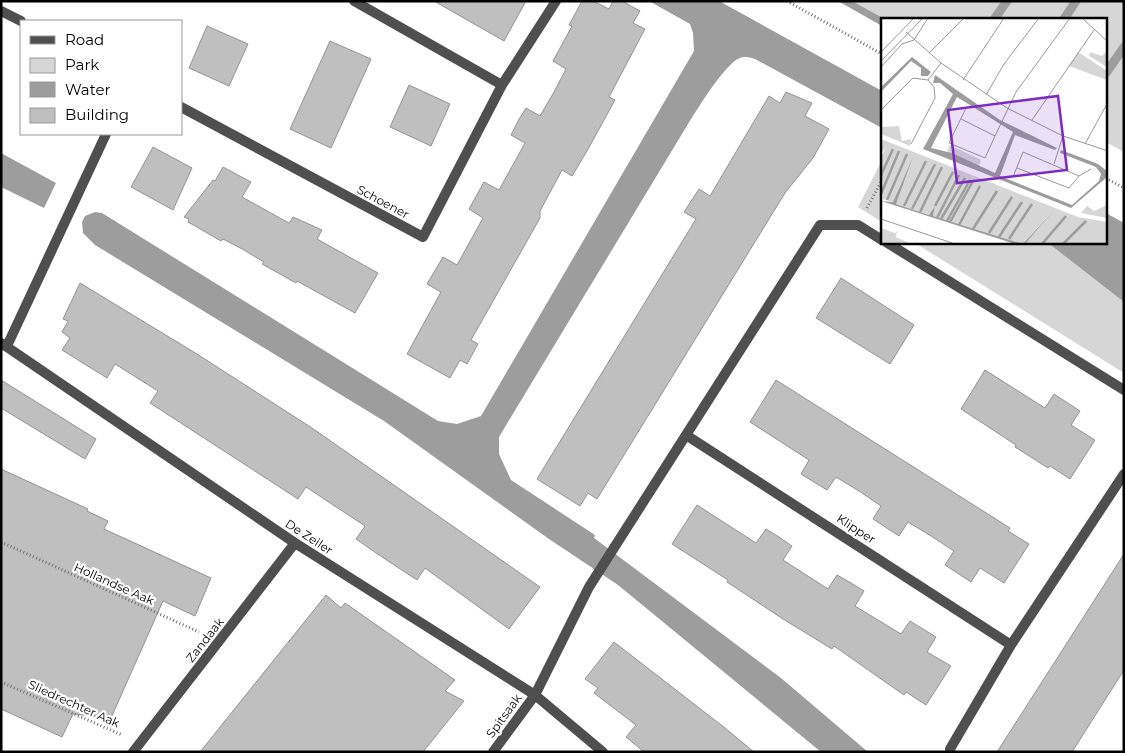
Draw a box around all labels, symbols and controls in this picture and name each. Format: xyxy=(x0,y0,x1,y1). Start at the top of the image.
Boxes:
inset map xyxy=(881,18,1108,244)
legend xyxy=(20,20,182,135)
text: Road xyxy=(65,30,104,49)
text: Park xyxy=(65,55,99,74)
text: Water xyxy=(65,80,111,99)
text: Building xyxy=(65,105,129,124)
street label: Schoener xyxy=(355,182,412,222)
street label: Klipper xyxy=(834,510,879,547)
street label: De Zeiler xyxy=(283,516,336,558)
street label: Hollandse Aak xyxy=(72,559,157,608)
street label: Zandaak xyxy=(183,614,227,665)
street label: Sliedrechter Aak xyxy=(26,677,123,731)
street label: Spitsaak xyxy=(483,690,525,741)

